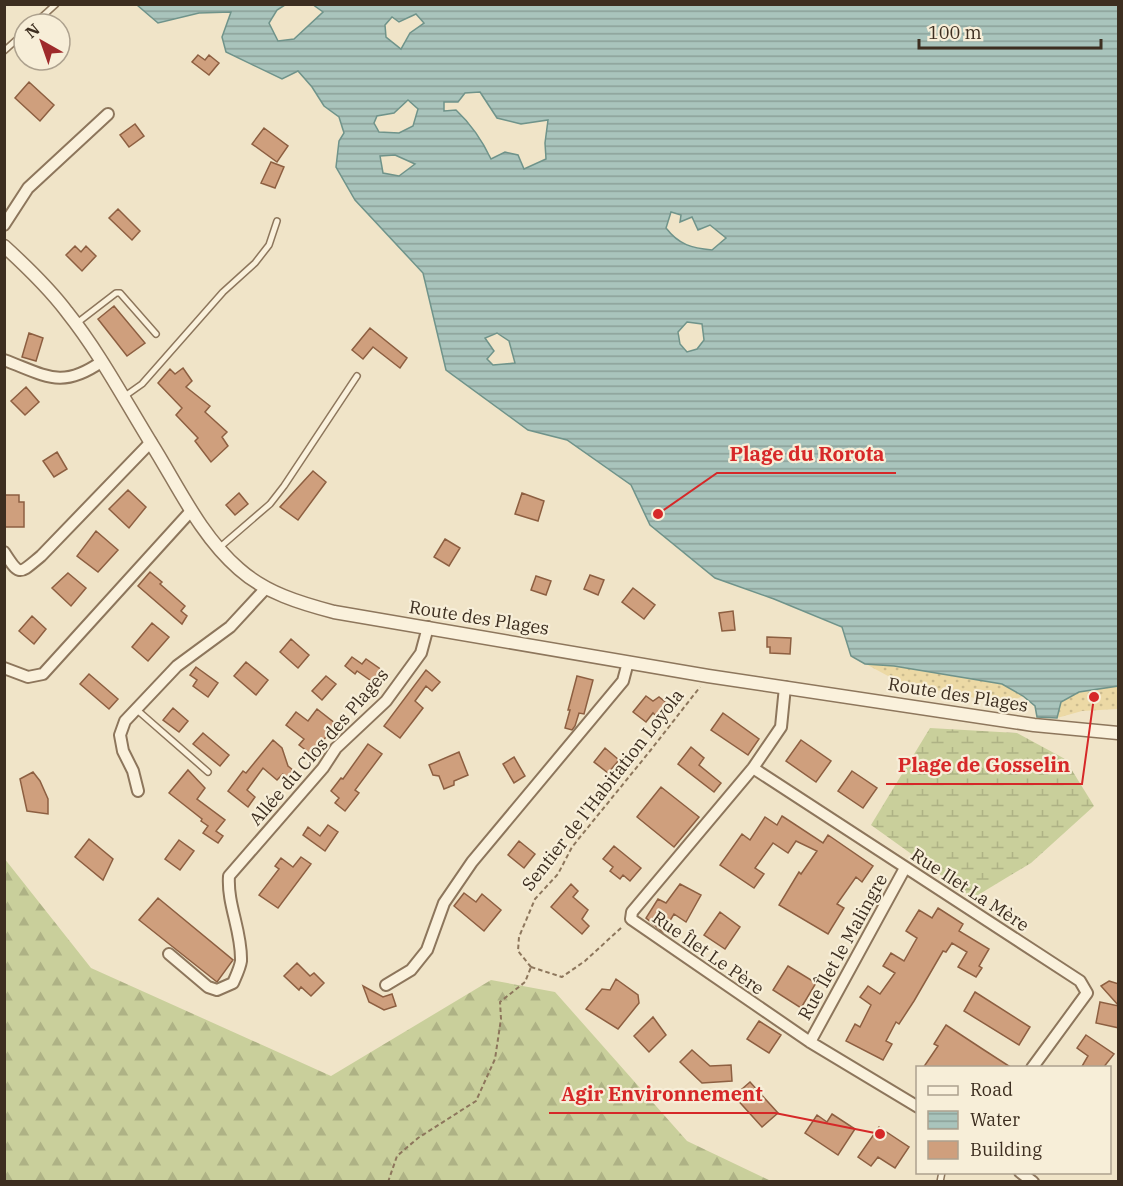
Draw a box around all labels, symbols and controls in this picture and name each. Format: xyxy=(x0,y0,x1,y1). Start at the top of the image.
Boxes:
north arrow xyxy=(12,12,72,72)
scale bar xyxy=(919,12,1100,50)
text: N xyxy=(21,19,44,42)
text: 100 m xyxy=(928,21,982,44)
callout: Plage du Rorota xyxy=(717,435,896,473)
text: Plage du Rorota xyxy=(729,440,885,467)
street label: Route des Plages xyxy=(407,595,551,640)
street label: Allée du Clos des Plages xyxy=(244,663,393,830)
street label: Route des Plages xyxy=(886,672,1030,717)
street label: Sentier de l'Habitation Loyola xyxy=(517,684,689,895)
callout: Plage de Gosselin xyxy=(886,746,1082,784)
text: Plage de Gosselin xyxy=(898,751,1070,778)
street label: Rue Ilet La Mère xyxy=(907,843,1034,936)
street label: Rue Îlet le Malingre xyxy=(793,870,892,1024)
street label: Rue Îlet Le Père xyxy=(648,905,769,1000)
legend xyxy=(916,1066,1111,1174)
callout: Agir Environnement xyxy=(549,1075,775,1113)
text: Road xyxy=(970,1078,1013,1101)
text: Agir Environnement xyxy=(561,1080,763,1107)
text: Water xyxy=(970,1108,1020,1131)
text: Building xyxy=(970,1138,1042,1161)

